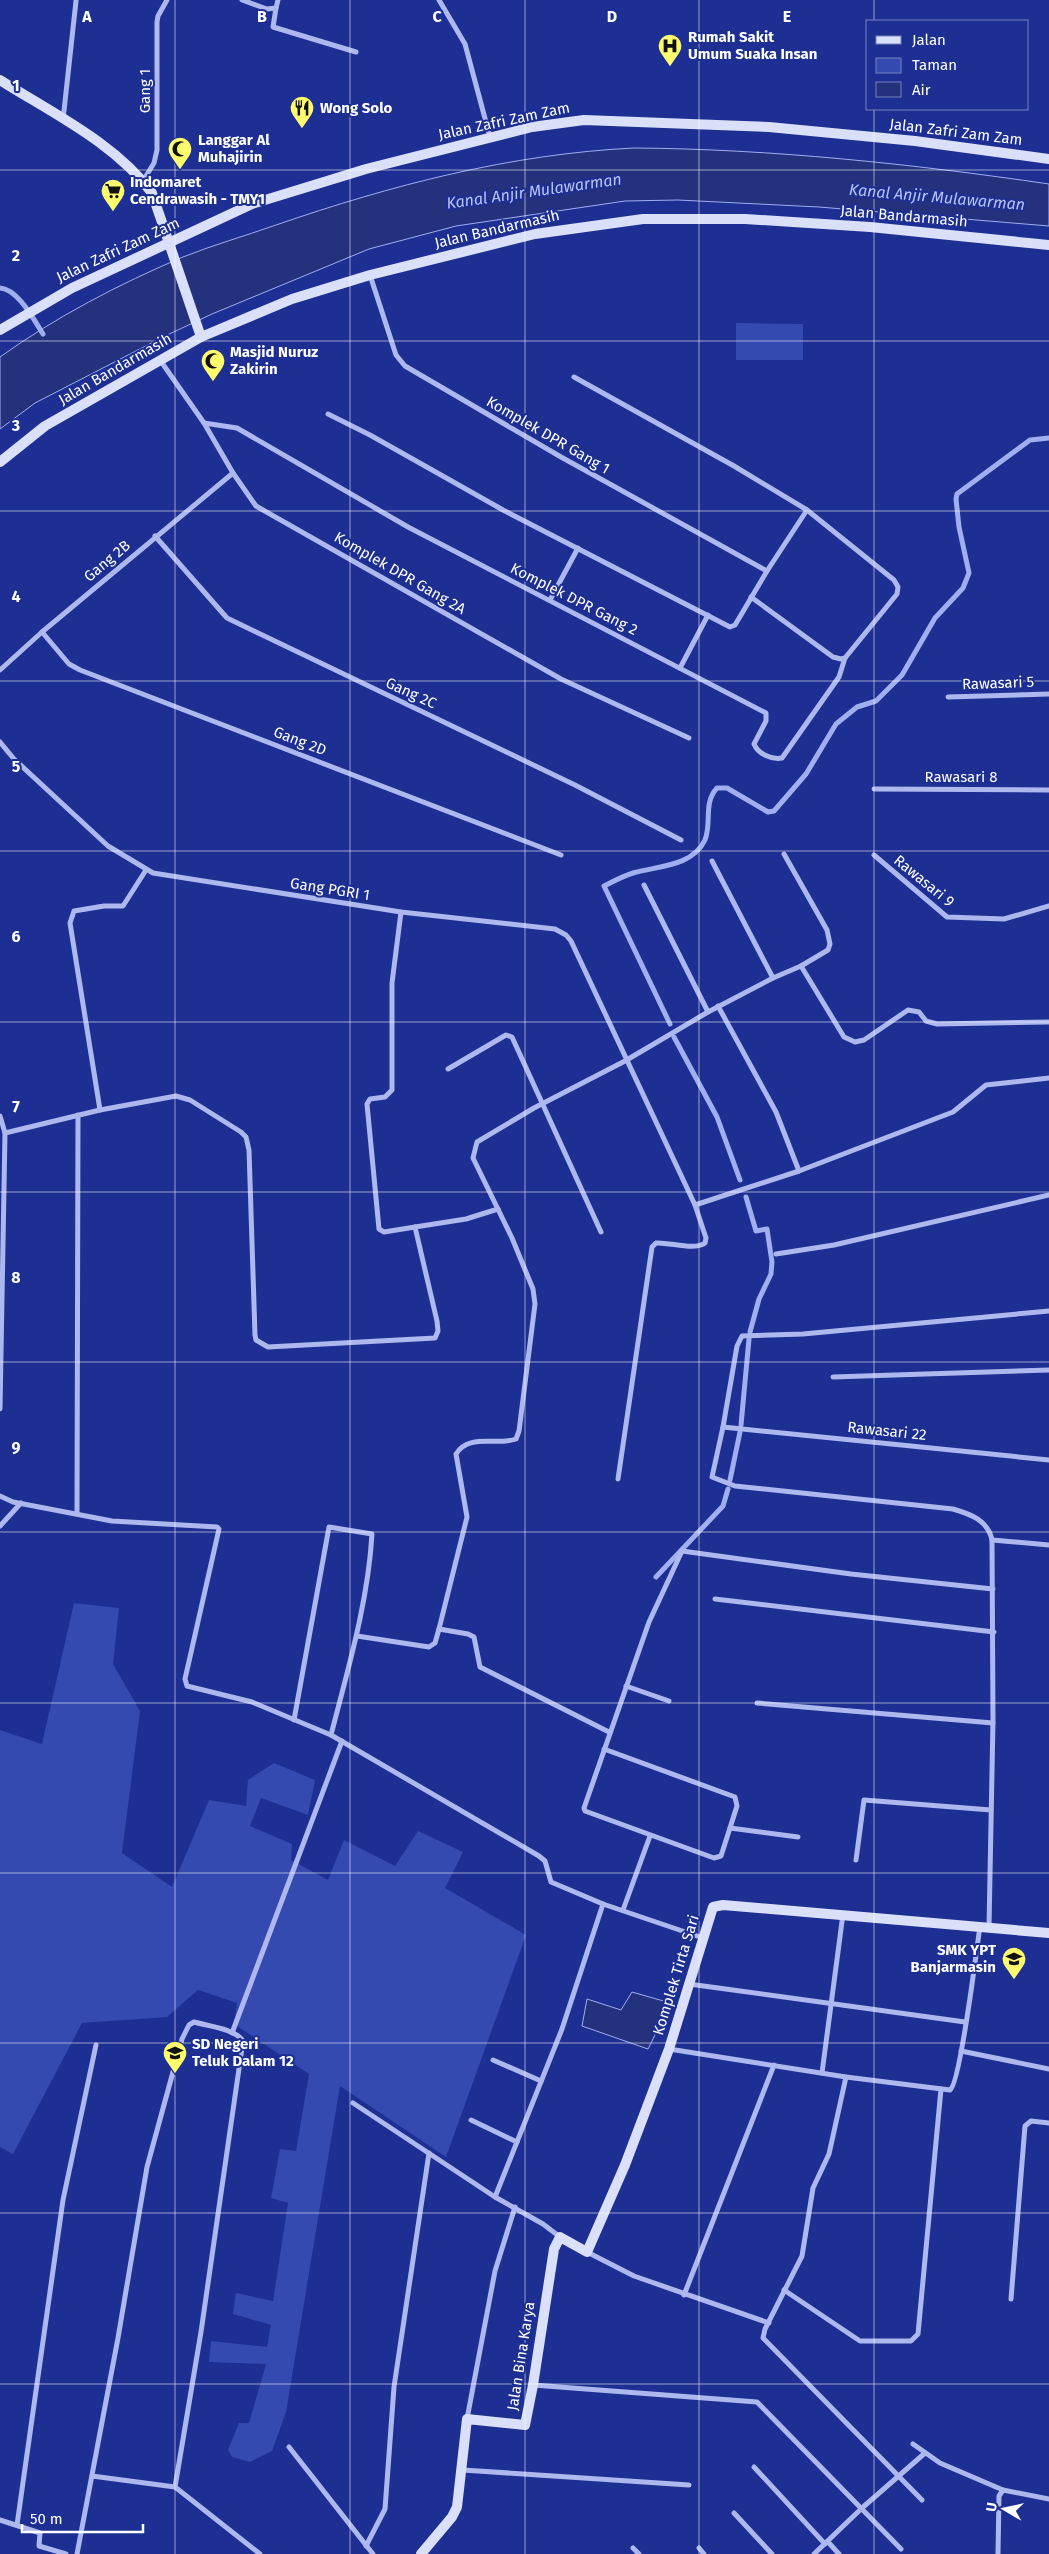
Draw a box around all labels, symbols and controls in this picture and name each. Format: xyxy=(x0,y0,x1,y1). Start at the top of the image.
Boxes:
text: A xyxy=(81,7,92,26)
text: B xyxy=(257,7,267,26)
text: C xyxy=(432,7,442,26)
text: D xyxy=(607,7,617,26)
text: E xyxy=(783,7,791,26)
legend xyxy=(866,20,1029,110)
place label: Rumah Sakit Umum Suaka Insan xyxy=(688,28,817,63)
text: Jalan xyxy=(912,31,946,49)
hospital icon: Rumah Sakit Umum Suaka Insan xyxy=(657,33,683,67)
text: Taman xyxy=(912,56,957,74)
street label: Gang 1 xyxy=(136,69,154,113)
text: 1 xyxy=(12,76,20,95)
text: Air xyxy=(912,81,931,99)
restaurant icon: Wong Solo xyxy=(289,95,315,129)
street label: Jalan Zafri Zam Zam xyxy=(437,98,571,144)
place label: Wong Solo xyxy=(320,99,393,117)
street label: Jalan Zafri Zam Zam xyxy=(888,115,1024,149)
place label: Langgar Al Muhajirin xyxy=(198,131,270,166)
mosque icon: Langgar Al Muhajirin xyxy=(167,136,193,170)
water label: Kanal Anjir Mulawarman xyxy=(445,169,623,213)
place label: Indomaret Cendrawasih - TMY1 xyxy=(130,173,265,208)
supermarket icon: Indomaret Cendrawasih - TMY1 xyxy=(100,178,126,212)
water label: Kanal Anjir Mulawarman xyxy=(848,180,1026,214)
street label: Jalan Bandarmasih xyxy=(840,201,968,231)
street label: Jalan Bandarmasih xyxy=(433,206,561,252)
street label: Jalan Zafri Zam Zam xyxy=(54,214,182,286)
text: 2 xyxy=(12,246,20,265)
street label: Jalan Bandarmasih xyxy=(55,329,175,409)
place label: Masjid Nuruz Zakirin xyxy=(230,343,318,378)
mosque icon: Masjid Nuruz Zakirin xyxy=(200,348,226,382)
street label: Komplek DPR Gang 1 xyxy=(483,392,613,478)
text: 3 xyxy=(11,416,20,435)
street label: Komplek DPR Gang 2A xyxy=(331,528,469,618)
street label: Gang 2B xyxy=(80,537,134,585)
street label: Komplek DPR Gang 2 xyxy=(507,559,641,639)
text: 4 xyxy=(11,587,21,606)
street label: Gang 2C xyxy=(383,673,440,713)
street label: Rawasari 5 xyxy=(962,673,1034,693)
street label: Gang 2D xyxy=(271,723,329,759)
text: 5 xyxy=(12,757,21,776)
street label: Rawasari 8 xyxy=(925,768,997,786)
street label: Rawasari 9 xyxy=(890,851,958,911)
street label: Gang PGRI 1 xyxy=(289,874,371,904)
text: 6 xyxy=(11,927,21,946)
text: 7 xyxy=(12,1097,20,1116)
text: 8 xyxy=(11,1268,21,1287)
street label: Rawasari 22 xyxy=(847,1418,927,1444)
text: 9 xyxy=(12,1438,21,1457)
street label: Komplek Tirta Sari xyxy=(649,1913,703,2037)
place label: SMK YPT Banjarmasin xyxy=(911,1941,997,1976)
school or university icon: SMK YPT Banjarmasin xyxy=(1001,1946,1027,1980)
place label: SD Negeri Teluk Dalam 12 xyxy=(192,2035,294,2070)
school or university icon: SD Negeri Teluk Dalam 12 xyxy=(162,2040,188,2074)
street label: Jalan Bina Karya xyxy=(503,2300,539,2412)
north arrow xyxy=(979,2484,1029,2534)
text: U xyxy=(983,2501,1001,2513)
scale bar xyxy=(22,2502,144,2534)
text: 50 m xyxy=(30,2510,63,2528)

